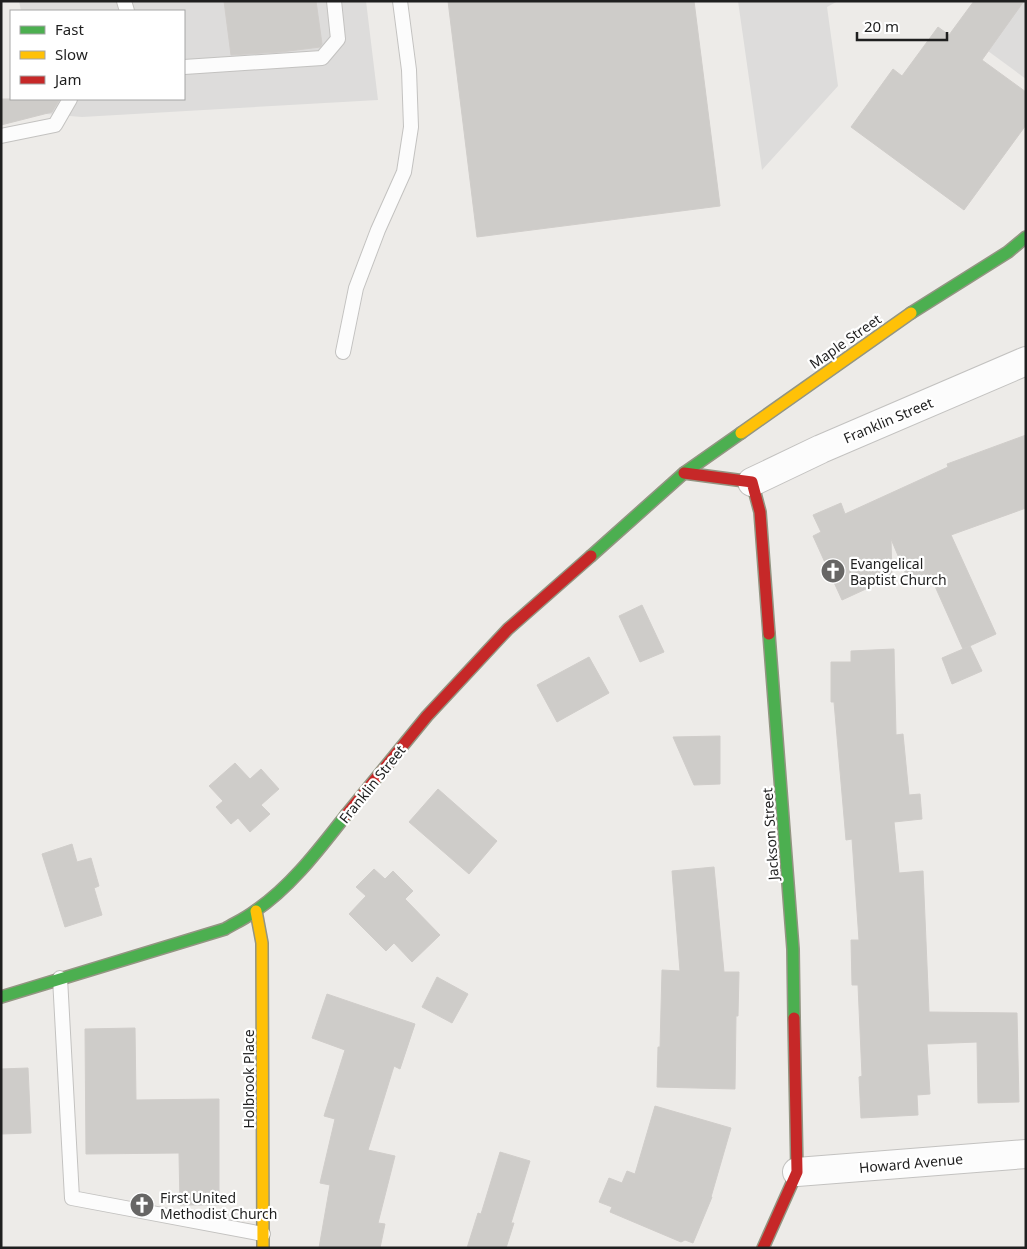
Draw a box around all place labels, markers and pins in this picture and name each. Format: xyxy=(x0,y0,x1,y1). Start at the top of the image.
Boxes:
place label: Evangelical Baptist Church xyxy=(850,554,947,589)
church icon: Evangelical Baptist Church xyxy=(820,558,846,584)
place label: First United Methodist Church xyxy=(160,1188,277,1223)
church icon: First United Methodist Church xyxy=(129,1192,155,1218)

